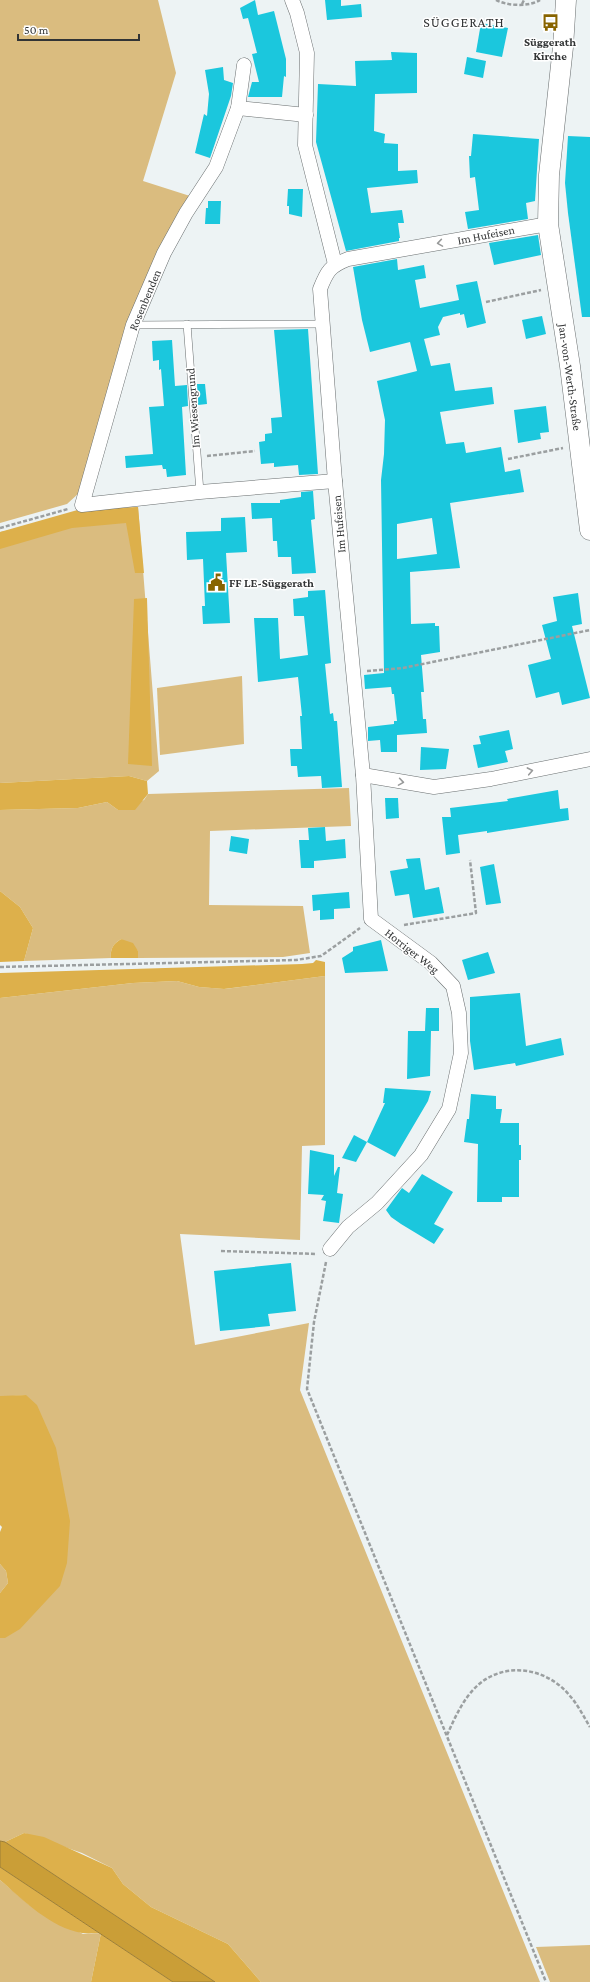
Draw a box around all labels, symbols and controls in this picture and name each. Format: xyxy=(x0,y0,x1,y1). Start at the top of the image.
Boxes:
bus stop icon: Süggerath Kirche xyxy=(540,13,560,33)
district label: SÜGGERATH xyxy=(423,14,505,30)
scale bar xyxy=(18,16,139,42)
text: 50 m xyxy=(24,23,49,37)
place label: Süggerath Kirche xyxy=(524,35,576,63)
street label: Im Hufeisen xyxy=(456,222,516,247)
one-way arrow xyxy=(437,239,444,247)
street label: Rosenbenden xyxy=(126,267,164,333)
street label: Jan-von-Werth-Straße xyxy=(555,322,584,431)
street label: Im Wiesengrund xyxy=(183,367,203,449)
street label: Im Hufeisen xyxy=(329,494,349,554)
public building icon: FF LE-Süggerath xyxy=(206,573,226,593)
place label: FF LE-Süggerath xyxy=(229,576,314,590)
one-way arrow xyxy=(527,768,533,776)
one-way arrow xyxy=(398,777,404,786)
street label: Horriger Weg xyxy=(382,926,442,977)

